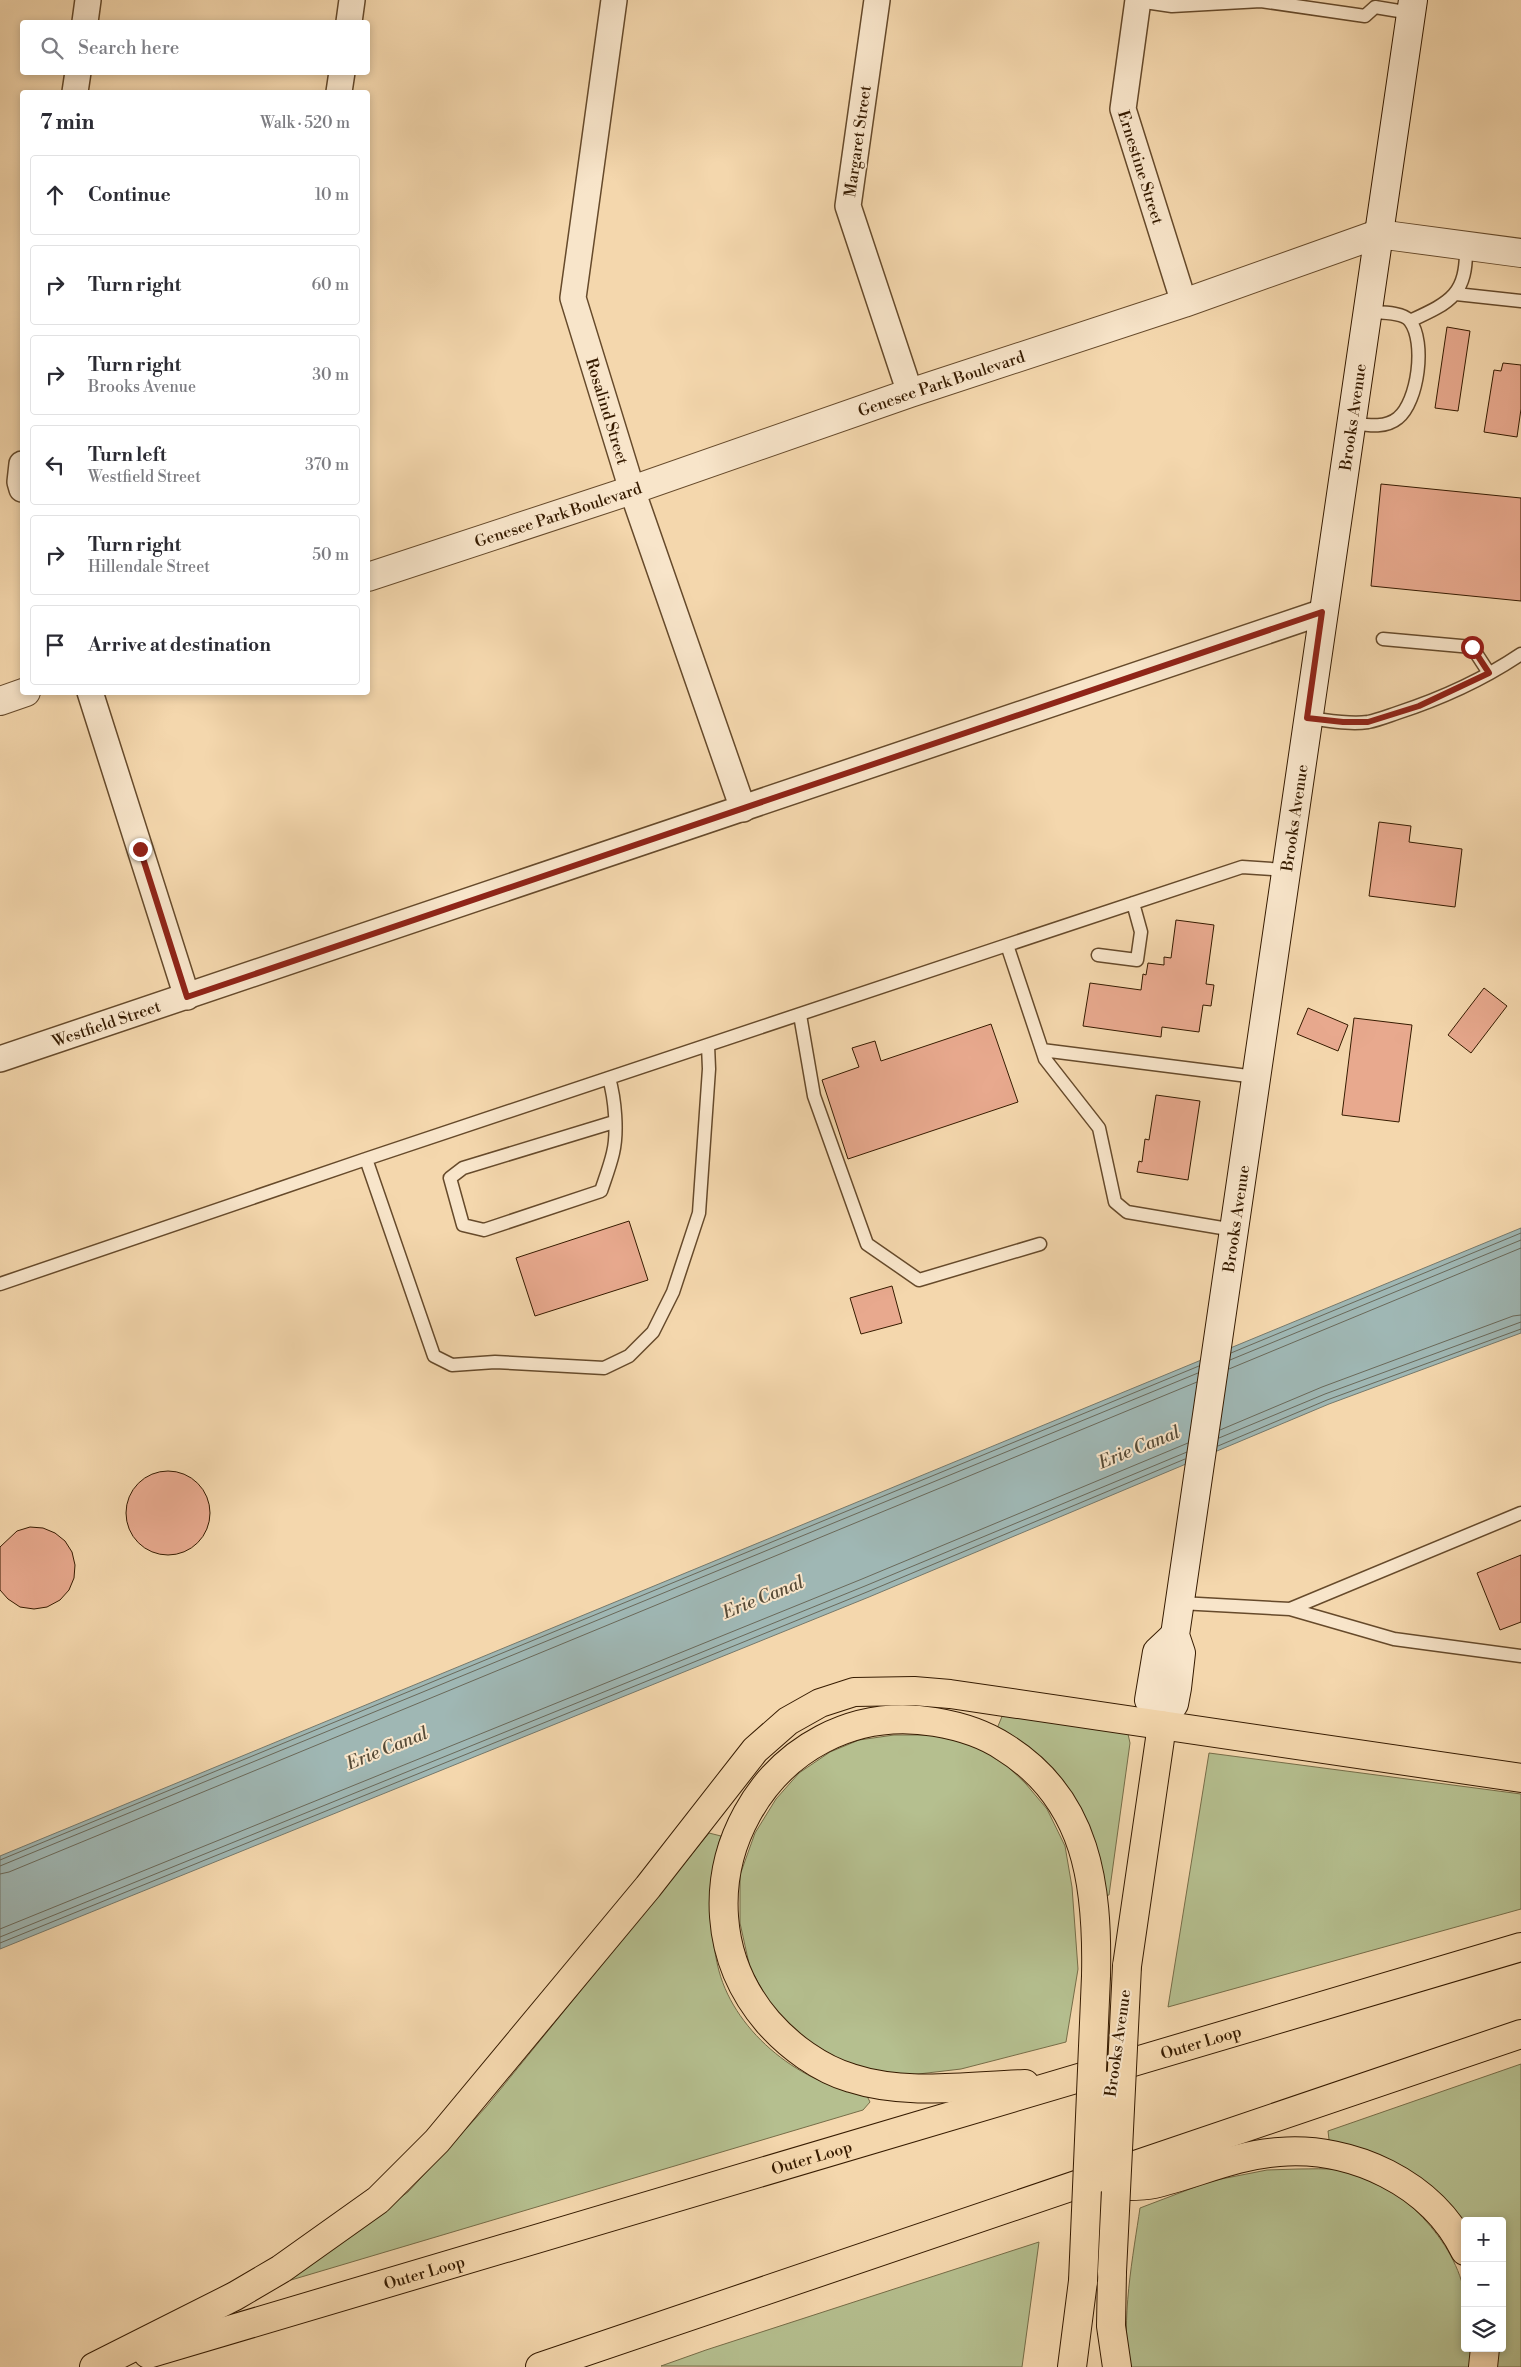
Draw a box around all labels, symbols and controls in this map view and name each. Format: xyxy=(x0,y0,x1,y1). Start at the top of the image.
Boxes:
search box xyxy=(20,20,370,75)
icon: search xyxy=(38,34,66,62)
text: Search here xyxy=(78,36,179,60)
street label: Margaret Street xyxy=(840,84,876,198)
street label: Ernestine Street xyxy=(1113,108,1168,227)
text: 7 min xyxy=(40,110,94,136)
text: Walk · 520 m xyxy=(260,113,350,133)
icon: ahead xyxy=(41,181,69,209)
text: Continue xyxy=(88,183,171,207)
text: 10 m xyxy=(315,185,349,205)
icon: right xyxy=(41,271,69,299)
text: Turn right xyxy=(88,273,181,297)
text: 60 m xyxy=(311,275,349,295)
street label: Genesee Park Boulevard xyxy=(855,347,1027,421)
text: Turn right xyxy=(88,353,181,377)
street label: Rosalind Street xyxy=(581,356,633,467)
icon: right xyxy=(41,361,69,389)
street label: Brooks Avenue xyxy=(1335,362,1371,473)
text: 30 m xyxy=(312,365,349,385)
text: Brooks Avenue xyxy=(88,377,196,397)
text: Turn left xyxy=(88,443,167,467)
icon: left xyxy=(41,451,69,479)
text: 370 m xyxy=(305,455,349,475)
text: Westfield Street xyxy=(88,467,201,487)
street label: Genesee Park Boulevard xyxy=(472,478,644,552)
text: Turn right xyxy=(88,533,181,557)
icon: right xyxy=(41,541,69,569)
text: 50 m xyxy=(312,545,349,565)
text: Hillendale Street xyxy=(88,557,210,577)
icon: arrive xyxy=(41,631,69,659)
text: Arrive at destination xyxy=(88,633,271,657)
route start xyxy=(1461,636,1484,659)
street label: Brooks Avenue xyxy=(1277,763,1313,874)
route end xyxy=(129,838,152,861)
street label: Westfield Street xyxy=(49,996,163,1052)
street label: Brooks Avenue xyxy=(1219,1164,1254,1275)
water label: Erie Canal xyxy=(1094,1421,1183,1475)
water label: Erie Canal xyxy=(718,1571,807,1625)
water label: Erie Canal xyxy=(342,1722,431,1776)
street label: Brooks Avenue xyxy=(1100,1988,1135,2099)
street label: Outer Loop xyxy=(1158,2021,1244,2064)
street label: Outer Loop xyxy=(769,2137,855,2180)
map controls xyxy=(1461,2217,1506,2352)
button: + xyxy=(1461,2217,1506,2262)
street label: Outer Loop xyxy=(382,2252,467,2295)
button: − xyxy=(1461,2262,1506,2307)
button: layers xyxy=(1461,2307,1506,2352)

